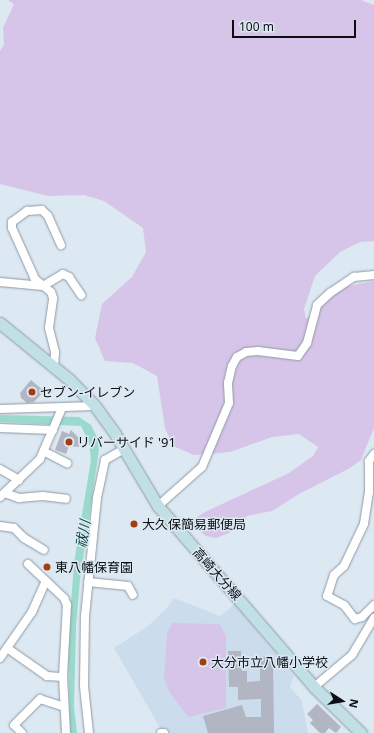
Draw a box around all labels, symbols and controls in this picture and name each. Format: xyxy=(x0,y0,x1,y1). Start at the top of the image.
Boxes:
scale bar xyxy=(234,12,358,38)
text: 100 m xyxy=(239,18,274,35)
place label: セブン-イレブン xyxy=(40,384,135,400)
marker: セブン-イレブン xyxy=(27,387,37,397)
place label: リバーサイド '91 xyxy=(77,434,176,450)
marker: リバーサイド '91 xyxy=(64,437,74,447)
place label: 大久保簡易郵便局 xyxy=(142,516,246,532)
water label: 祓川 xyxy=(73,519,93,549)
marker: 大久保簡易郵便局 xyxy=(129,519,139,529)
street label: 高崎大分線 xyxy=(189,545,245,603)
place label: 東八幡保育園 xyxy=(55,559,133,575)
marker: 東八幡保育園 xyxy=(42,562,52,572)
place label: 大分市立八幡小学校 xyxy=(211,654,328,670)
marker: 大分市立八幡小学校 xyxy=(198,657,208,667)
north arrow xyxy=(322,681,362,721)
text: N xyxy=(346,698,362,710)

